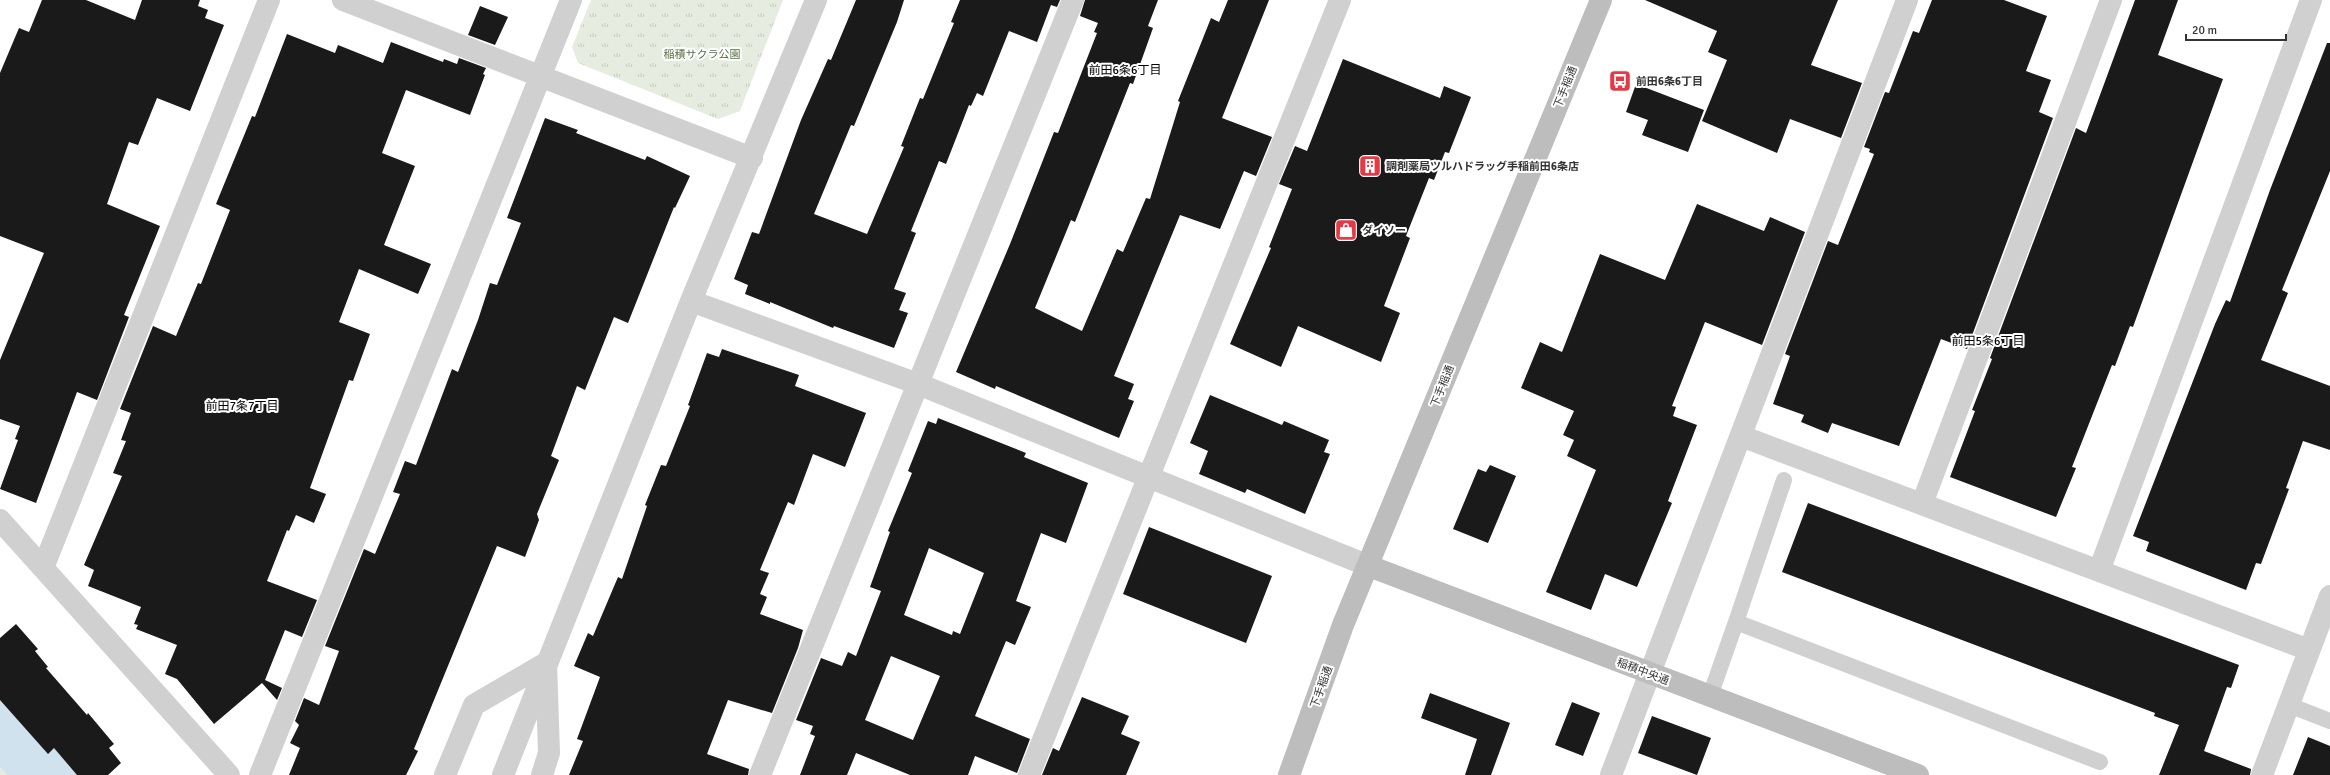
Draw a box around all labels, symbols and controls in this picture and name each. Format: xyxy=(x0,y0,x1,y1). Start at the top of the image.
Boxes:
scale bar xyxy=(2186,16,2286,42)
text: 20 m xyxy=(2192,23,2217,38)
park label: 稲積サクラ公園 xyxy=(664,48,741,61)
district label: 前田6条6丁目 xyxy=(1089,63,1161,78)
street label: 下手稲通 xyxy=(1551,64,1580,110)
bus stop icon: 前田6条6丁目 xyxy=(1607,68,1633,94)
place label: 前田6条6丁目 xyxy=(1636,75,1703,88)
building icon: 調剤薬局ツルハドラッグ手稲前田6条店 xyxy=(1357,153,1383,179)
place label: 調剤薬局ツルハドラッグ手稲前田6条店 xyxy=(1386,160,1579,173)
shop icon: ダイソー xyxy=(1333,217,1359,243)
place label: ダイソー xyxy=(1362,224,1406,237)
district label: 前田5条6丁目 xyxy=(1952,334,2024,349)
street label: 下手稲通 xyxy=(1428,363,1457,409)
district label: 前田7条7丁目 xyxy=(206,399,278,414)
street label: 稲積中央通 xyxy=(1615,656,1671,687)
street label: 下手稲通 xyxy=(1308,664,1335,710)

